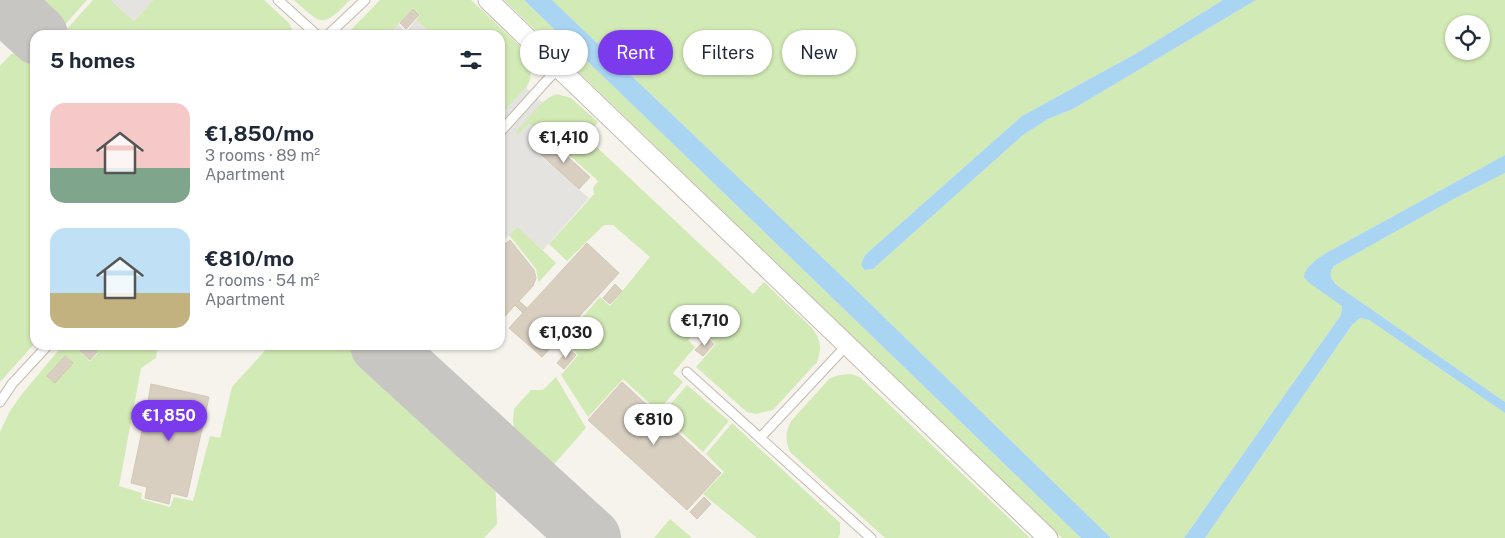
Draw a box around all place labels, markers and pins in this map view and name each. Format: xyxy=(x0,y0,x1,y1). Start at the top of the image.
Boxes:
pin: €1,410 xyxy=(523,121,605,164)
pin: €1,710 xyxy=(664,304,746,347)
pin: €1,030 xyxy=(525,316,607,359)
pin: €1,850 xyxy=(128,400,210,442)
pin: €810 xyxy=(624,404,684,446)

